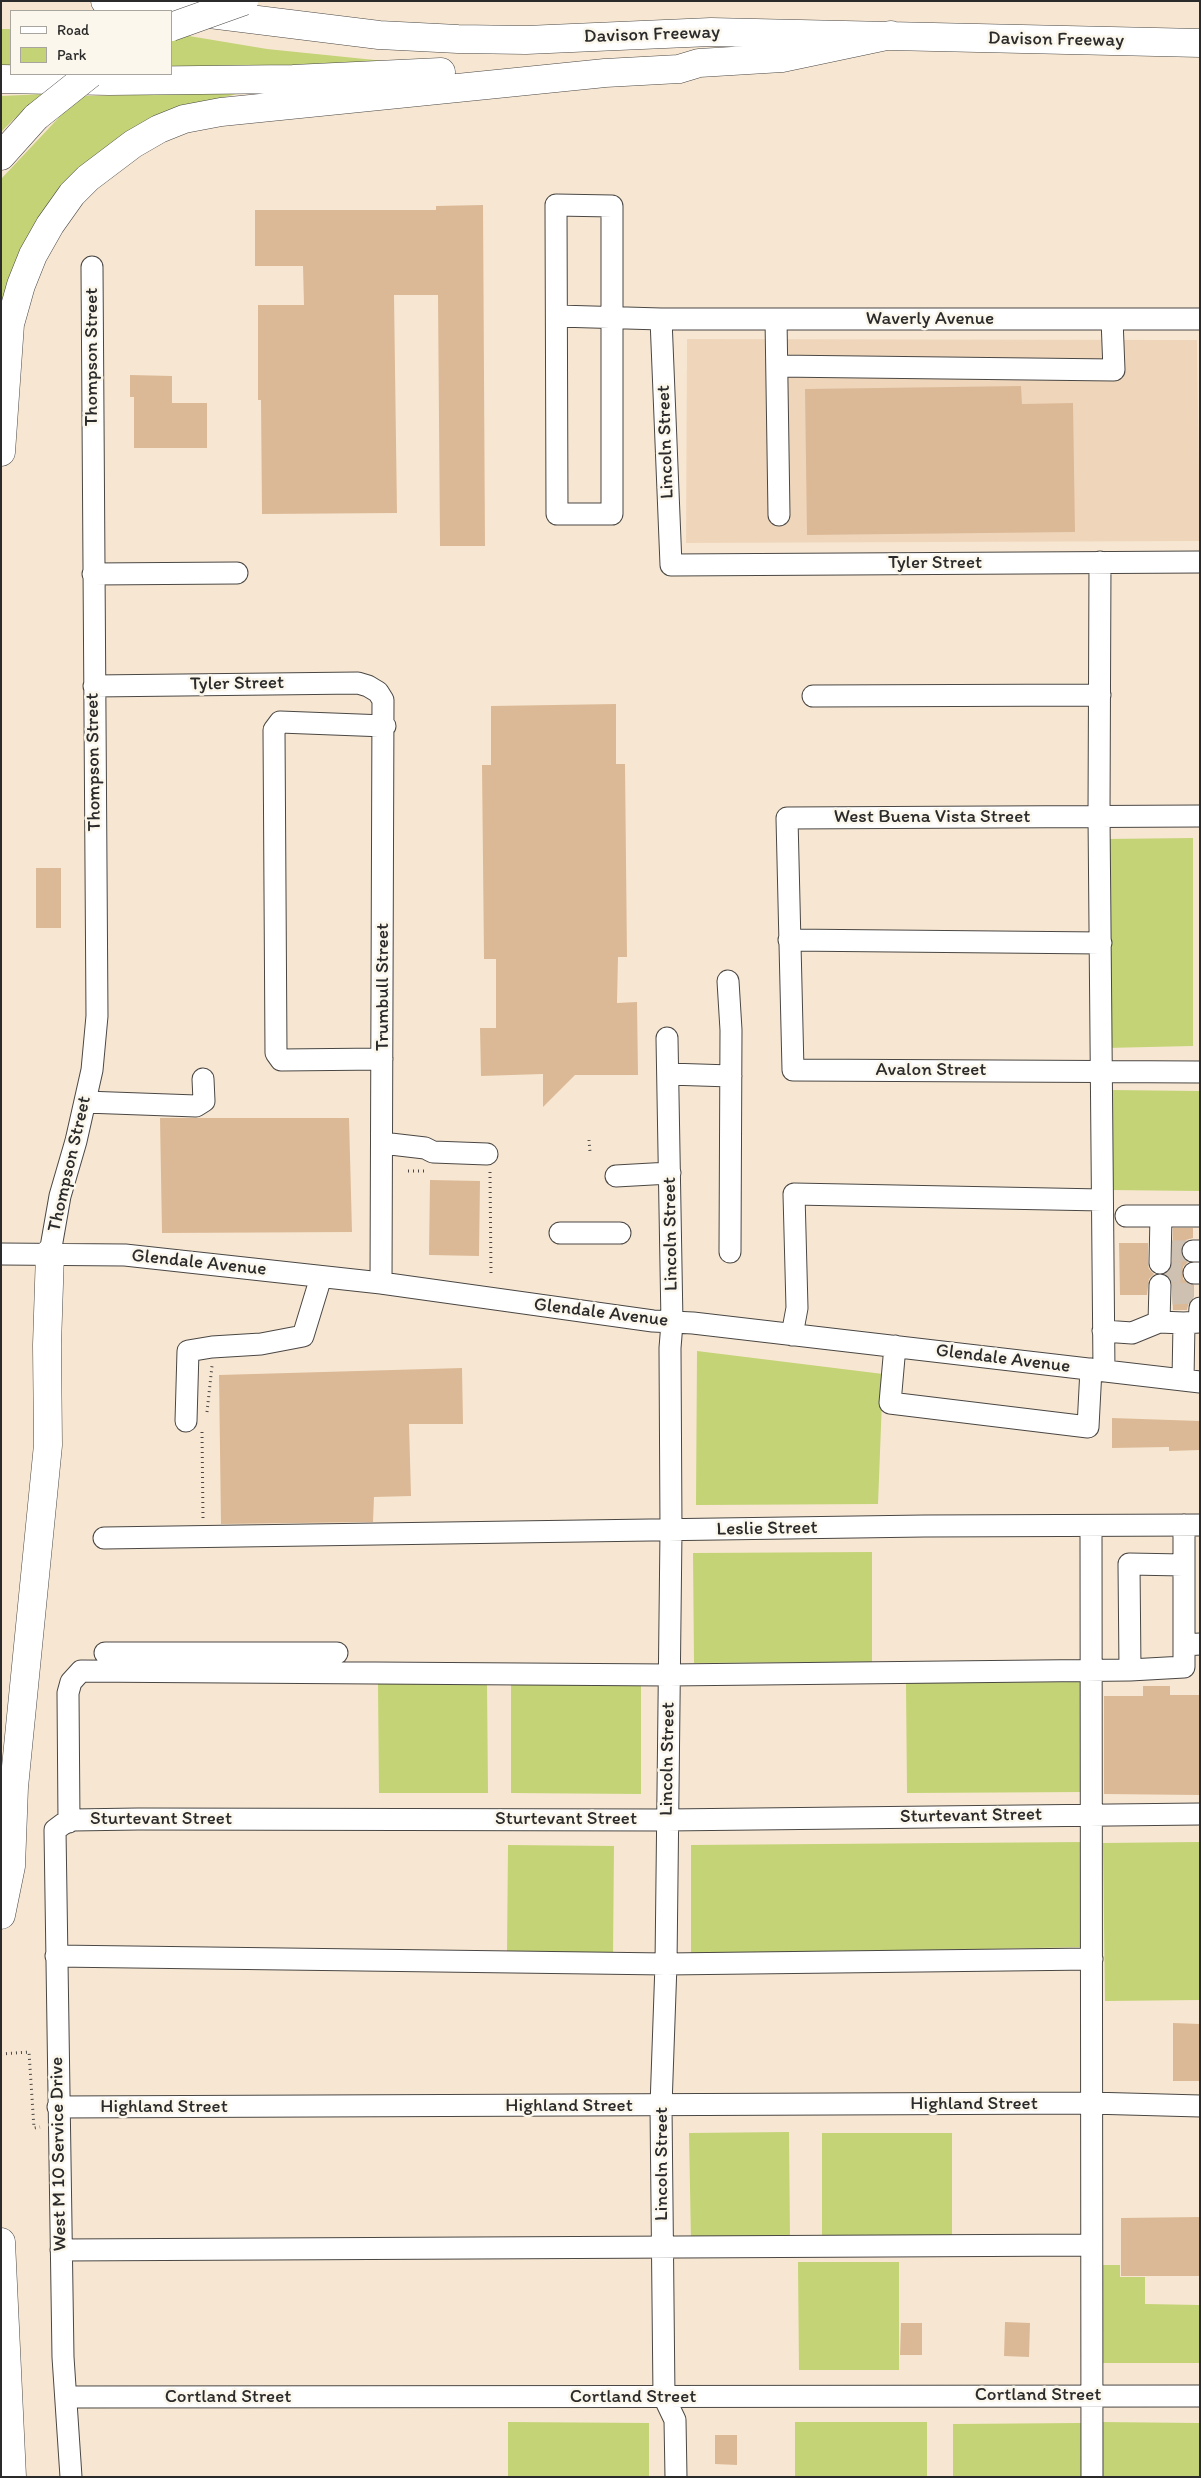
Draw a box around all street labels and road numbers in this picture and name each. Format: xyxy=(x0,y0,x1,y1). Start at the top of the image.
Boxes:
street label: Davison Freeway xyxy=(584,21,720,49)
street label: Davison Freeway xyxy=(988,27,1124,53)
street label: Thompson Street xyxy=(81,288,103,426)
street label: Waverly Avenue xyxy=(866,308,994,330)
street label: Lincoln Street xyxy=(653,385,679,499)
street label: Tyler Street xyxy=(888,552,982,574)
street label: Tyler Street xyxy=(190,672,284,696)
street label: Thompson Street xyxy=(81,692,107,832)
street label: West Buena Vista Street xyxy=(834,806,1030,828)
street label: Trumbull Street xyxy=(372,923,394,1051)
street label: Avalon Street xyxy=(876,1059,986,1081)
street label: Thompson Street xyxy=(43,1094,97,1234)
street label: Lincoln Street xyxy=(659,1177,683,1291)
street label: Glendale Avenue xyxy=(130,1245,268,1281)
street label: Glendale Avenue xyxy=(532,1293,670,1333)
street label: Glendale Avenue xyxy=(934,1339,1072,1379)
street label: Leslie Street xyxy=(716,1517,818,1541)
street label: Lincoln Street xyxy=(656,1702,680,1816)
street label: Sturtevant Street xyxy=(900,1803,1042,1829)
street label: Sturtevant Street xyxy=(90,1808,232,1830)
street label: Sturtevant Street xyxy=(495,1808,637,1830)
street label: West M 10 Service Drive xyxy=(46,2057,72,2251)
street label: Highland Street xyxy=(910,2093,1038,2115)
street label: Highland Street xyxy=(505,2095,633,2117)
street label: Highland Street xyxy=(100,2096,228,2118)
street label: Lincoln Street xyxy=(651,2107,673,2221)
street label: Cortland Street xyxy=(975,2384,1101,2406)
street label: Cortland Street xyxy=(165,2386,291,2408)
street label: Cortland Street xyxy=(570,2386,696,2408)

